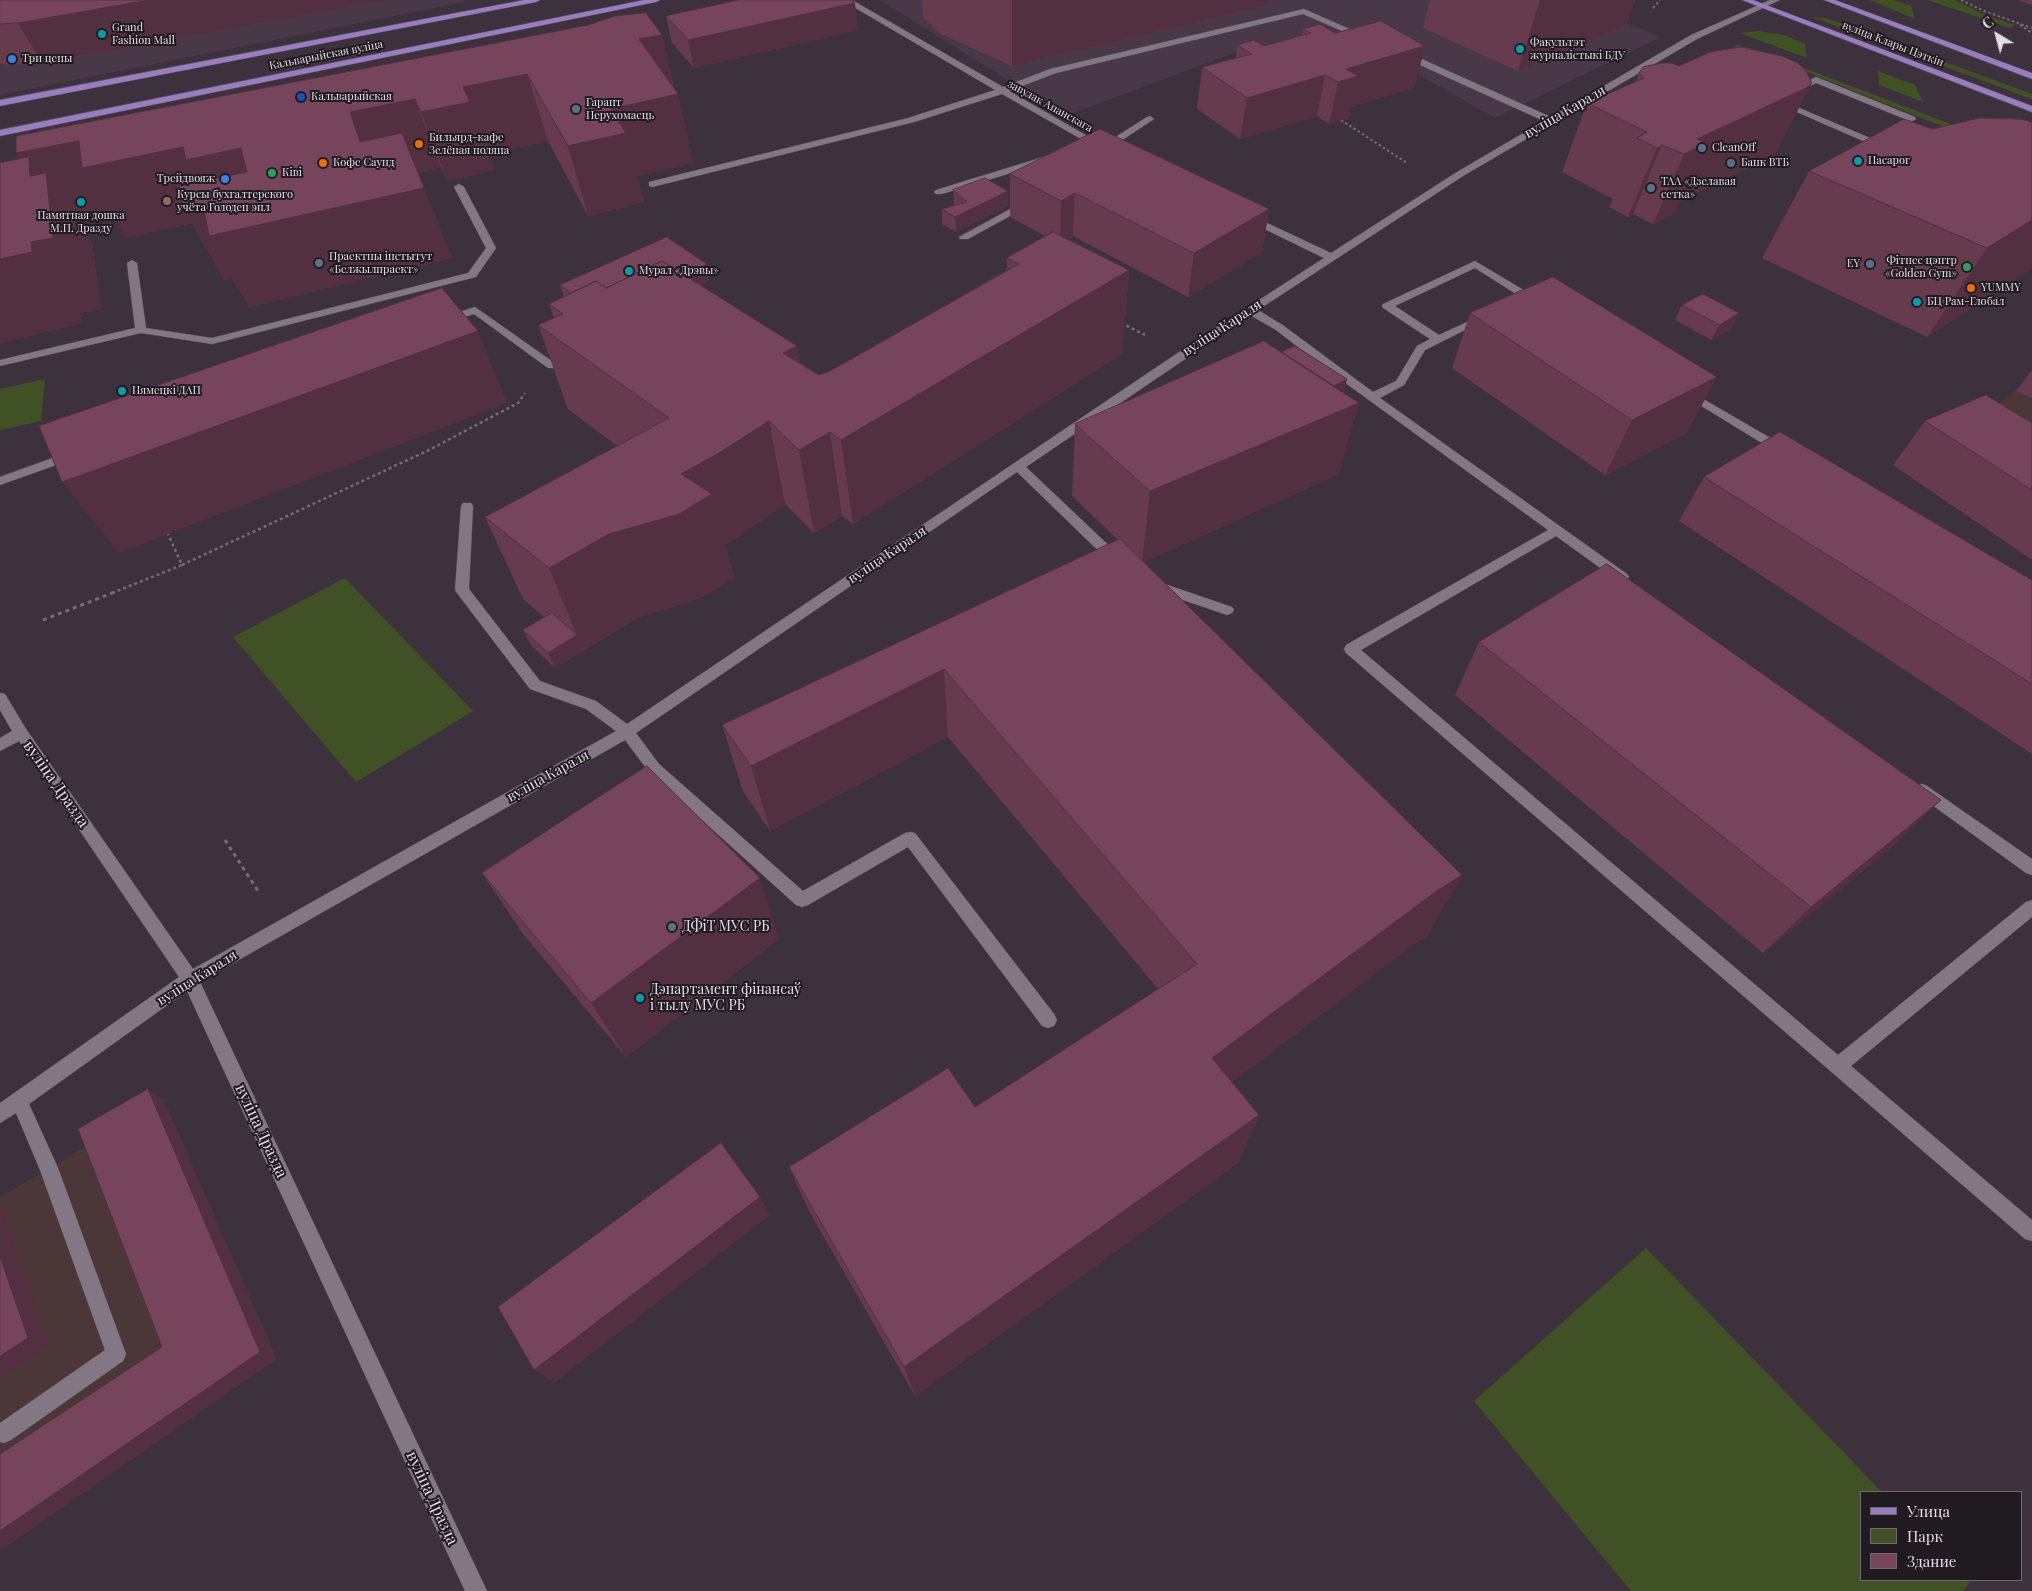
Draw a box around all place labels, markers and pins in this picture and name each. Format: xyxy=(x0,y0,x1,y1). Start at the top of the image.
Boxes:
place label: Grand Fashion Mall xyxy=(112,21,175,47)
marker: Grand Fashion Mall xyxy=(96,28,108,40)
place label: Факультэт журналістыкі БДУ xyxy=(1530,36,1625,62)
marker: Факультэт журналістыкі БДУ xyxy=(1514,43,1526,55)
place label: Три цены xyxy=(22,52,72,66)
marker: Три цены xyxy=(6,53,18,65)
place label: Кальварыйская xyxy=(311,90,392,104)
marker: Кальварыйская xyxy=(295,91,307,103)
place label: Гарант Нерухомасць xyxy=(586,96,654,122)
marker: Гарант Нерухомасць xyxy=(570,103,582,115)
place label: Бильярд-кафе Зелёная поляна xyxy=(429,131,509,157)
marker: Бильярд-кафе Зелёная поляна xyxy=(413,138,425,150)
place label: CleanOff xyxy=(1712,141,1755,155)
marker: CleanOff xyxy=(1696,142,1708,154)
place label: Насарог xyxy=(1868,154,1910,168)
marker: Насарог xyxy=(1852,155,1864,167)
place label: Кофе Саунд xyxy=(333,156,394,170)
place label: Банк ВТБ xyxy=(1741,156,1789,170)
marker: Кофе Саунд xyxy=(317,157,329,169)
marker: Банк ВТБ xyxy=(1725,157,1737,169)
place label: Ківі xyxy=(282,166,302,180)
marker: Ківі xyxy=(266,167,278,179)
place label: Трейдвояж xyxy=(157,172,215,186)
marker: Трейдвояж xyxy=(219,173,231,185)
place label: ТАА «Дзелавая сетка» xyxy=(1661,175,1736,201)
marker: ТАА «Дзелавая сетка» xyxy=(1645,182,1657,194)
place label: Курсы бухгалтерского учёта Голоден эпл xyxy=(177,188,293,214)
marker: Курсы бухгалтерского учёта Голоден эпл xyxy=(161,195,173,207)
marker: Памятная дошка М.П. Дразду xyxy=(75,196,87,208)
place label: Памятная дошка М.П. Дразду xyxy=(37,209,125,235)
place label: Праектны інстытут «Белжылпраект» xyxy=(329,250,432,276)
place label: Фітнес цэнтр «Golden Gym» xyxy=(1885,254,1957,280)
marker: Праектны інстытут «Белжылпраект» xyxy=(313,257,325,269)
place label: EY xyxy=(1847,257,1860,271)
marker: EY xyxy=(1864,258,1876,270)
marker: Фітнес цэнтр «Golden Gym» xyxy=(1961,261,1973,273)
place label: Мурал «Дрэвы» xyxy=(639,264,719,278)
marker: Мурал «Дрэвы» xyxy=(623,265,635,277)
place label: YUMMY xyxy=(1981,281,2021,295)
marker: YUMMY xyxy=(1965,282,1977,294)
place label: БЦ Рам-Глобал xyxy=(1927,295,2004,309)
marker: БЦ Рам-Глобал xyxy=(1911,296,1923,308)
place label: Нямецкі ДАП xyxy=(132,384,201,398)
marker: Нямецкі ДАП xyxy=(116,385,128,397)
place label: ДФіТ МУС РБ xyxy=(682,919,769,935)
marker: ДФіТ МУС РБ xyxy=(666,921,678,933)
place label: Дэпартамент фінансаў і тылу МУС РБ xyxy=(650,982,801,1014)
marker: Дэпартамент фінансаў і тылу МУС РБ xyxy=(634,992,646,1004)

